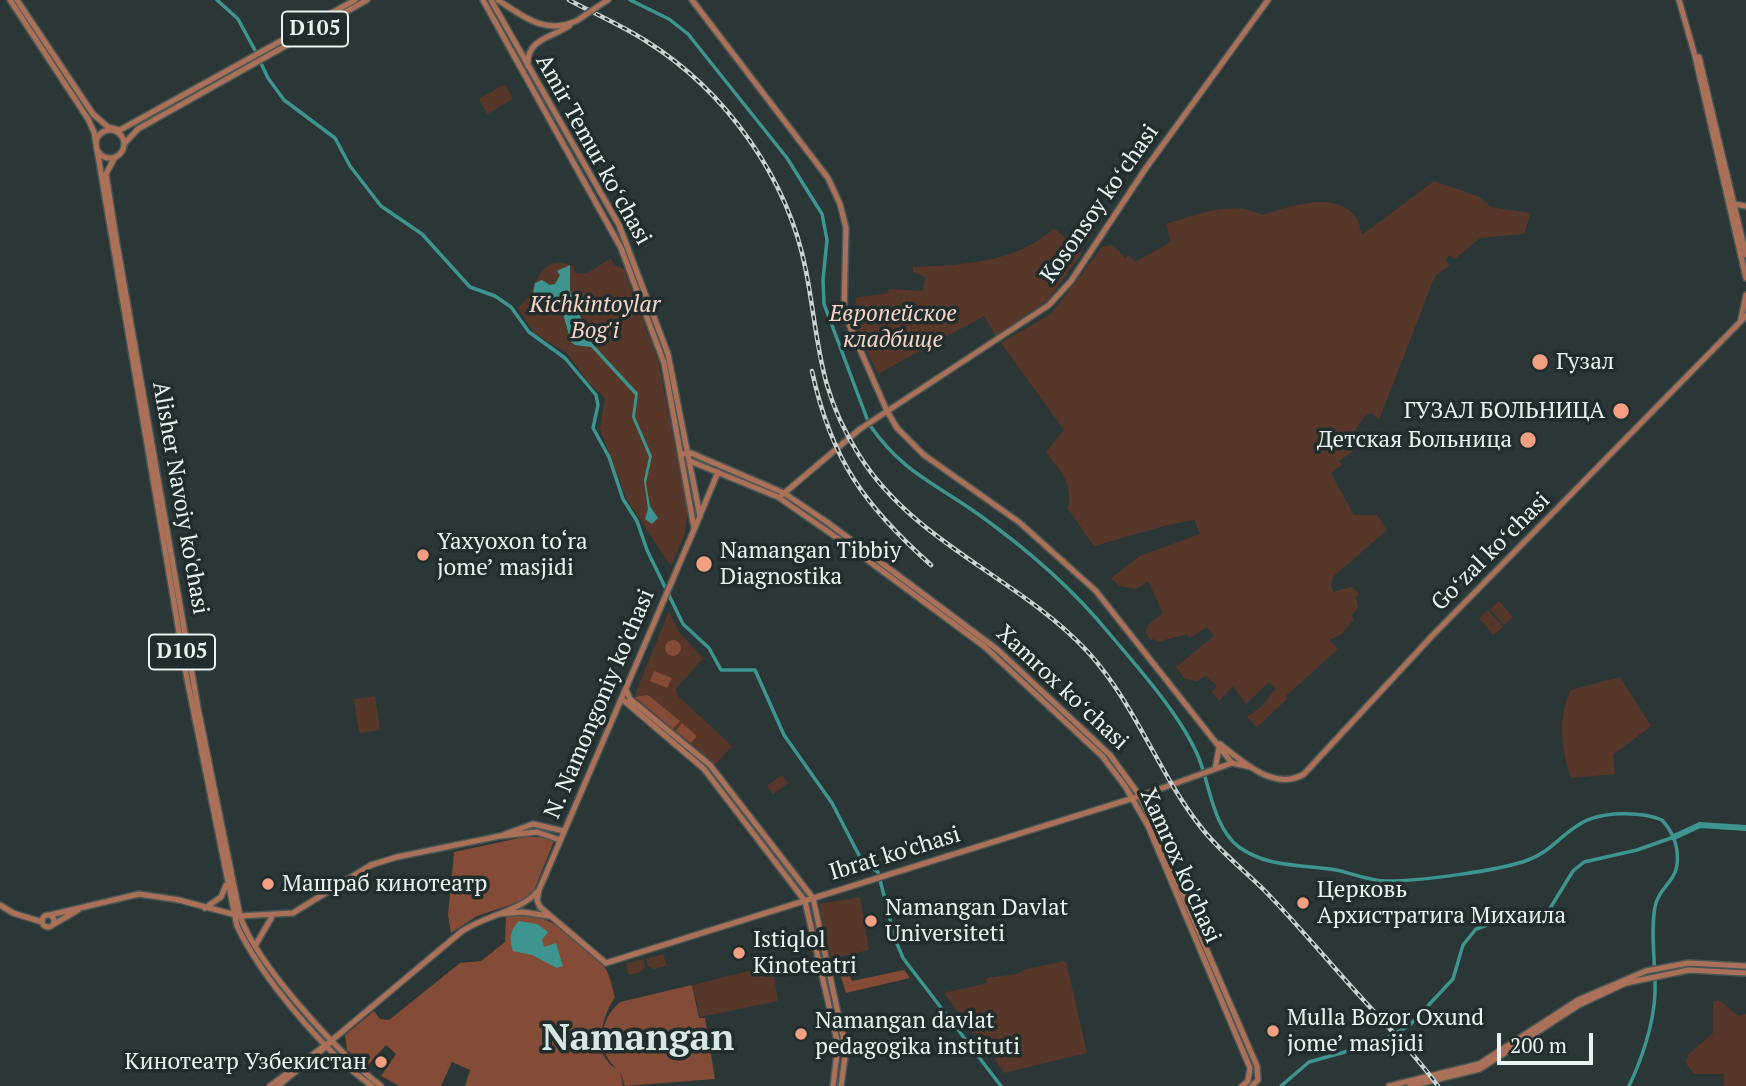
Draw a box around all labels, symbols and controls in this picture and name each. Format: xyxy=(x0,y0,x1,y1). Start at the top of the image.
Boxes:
road number: D105 xyxy=(282,12,348,46)
street label: Amir Temur koʻchasi xyxy=(529,50,657,250)
street label: Kosonsoy koʻchasi xyxy=(1035,120,1165,288)
park label: Kichkintoylar Bog'i xyxy=(530,291,660,345)
park label: Европейское кладбище xyxy=(829,300,957,354)
place label: Гузал xyxy=(1556,348,1614,376)
marker: Гузал xyxy=(1530,352,1550,372)
street label: Alisher Navoiy ko'chasi xyxy=(146,379,214,617)
place label: ГУЗАЛ БОЛЬНИЦА xyxy=(1404,397,1605,425)
marker: ГУЗАЛ БОЛЬНИЦА xyxy=(1611,401,1631,421)
place label: Детская Больница xyxy=(1317,426,1512,454)
marker: Детская Больница xyxy=(1518,430,1538,450)
street label: Goʻzal koʻchasi xyxy=(1426,487,1556,617)
place label: Yaxyoxon to‘ra jome’ masjidi xyxy=(437,528,588,582)
place label: Namangan Tibbiy Diagnostika xyxy=(720,537,901,591)
marker: Yaxyoxon to‘ra jome’ masjidi xyxy=(415,547,431,563)
marker: Namangan Tibbiy Diagnostika xyxy=(694,554,714,574)
street label: N. Namongoniy ko'chasi xyxy=(539,585,661,823)
street label: Xamrox koʻchasi xyxy=(990,620,1134,756)
road number: D105 xyxy=(149,634,215,670)
street label: Xamrox ko'chasi xyxy=(1134,785,1226,947)
street label: Ibrat ko'chasi xyxy=(826,821,964,887)
place label: Машраб кинотеатр xyxy=(282,870,487,898)
marker: Машраб кинотеатр xyxy=(260,876,276,892)
place label: Церковь Архистратига Михаила xyxy=(1317,876,1566,930)
place label: Namangan Davlat Universiteti xyxy=(885,894,1068,948)
marker: Церковь Архистратига Михаила xyxy=(1295,895,1311,911)
marker: Namangan Davlat Universiteti xyxy=(863,913,879,929)
place label: Istiqlol Kinoteatri xyxy=(753,926,857,980)
marker: Istiqlol Kinoteatri xyxy=(731,945,747,961)
place label: Mulla Bozor Oxund jome’ masjidi xyxy=(1287,1004,1484,1058)
place label: Namangan davlat pedagogika instituti xyxy=(815,1007,1020,1061)
district label: Namangan xyxy=(542,1017,734,1061)
scale bar xyxy=(1501,1020,1597,1064)
marker: Mulla Bozor Oxund jome’ masjidi xyxy=(1265,1023,1281,1039)
marker: Namangan davlat pedagogika instituti xyxy=(793,1026,809,1042)
text: 200 m xyxy=(1510,1031,1567,1059)
place label: Кинотеатр Узбекистан xyxy=(125,1048,367,1076)
marker: Кинотеатр Узбекистан xyxy=(373,1054,389,1070)

